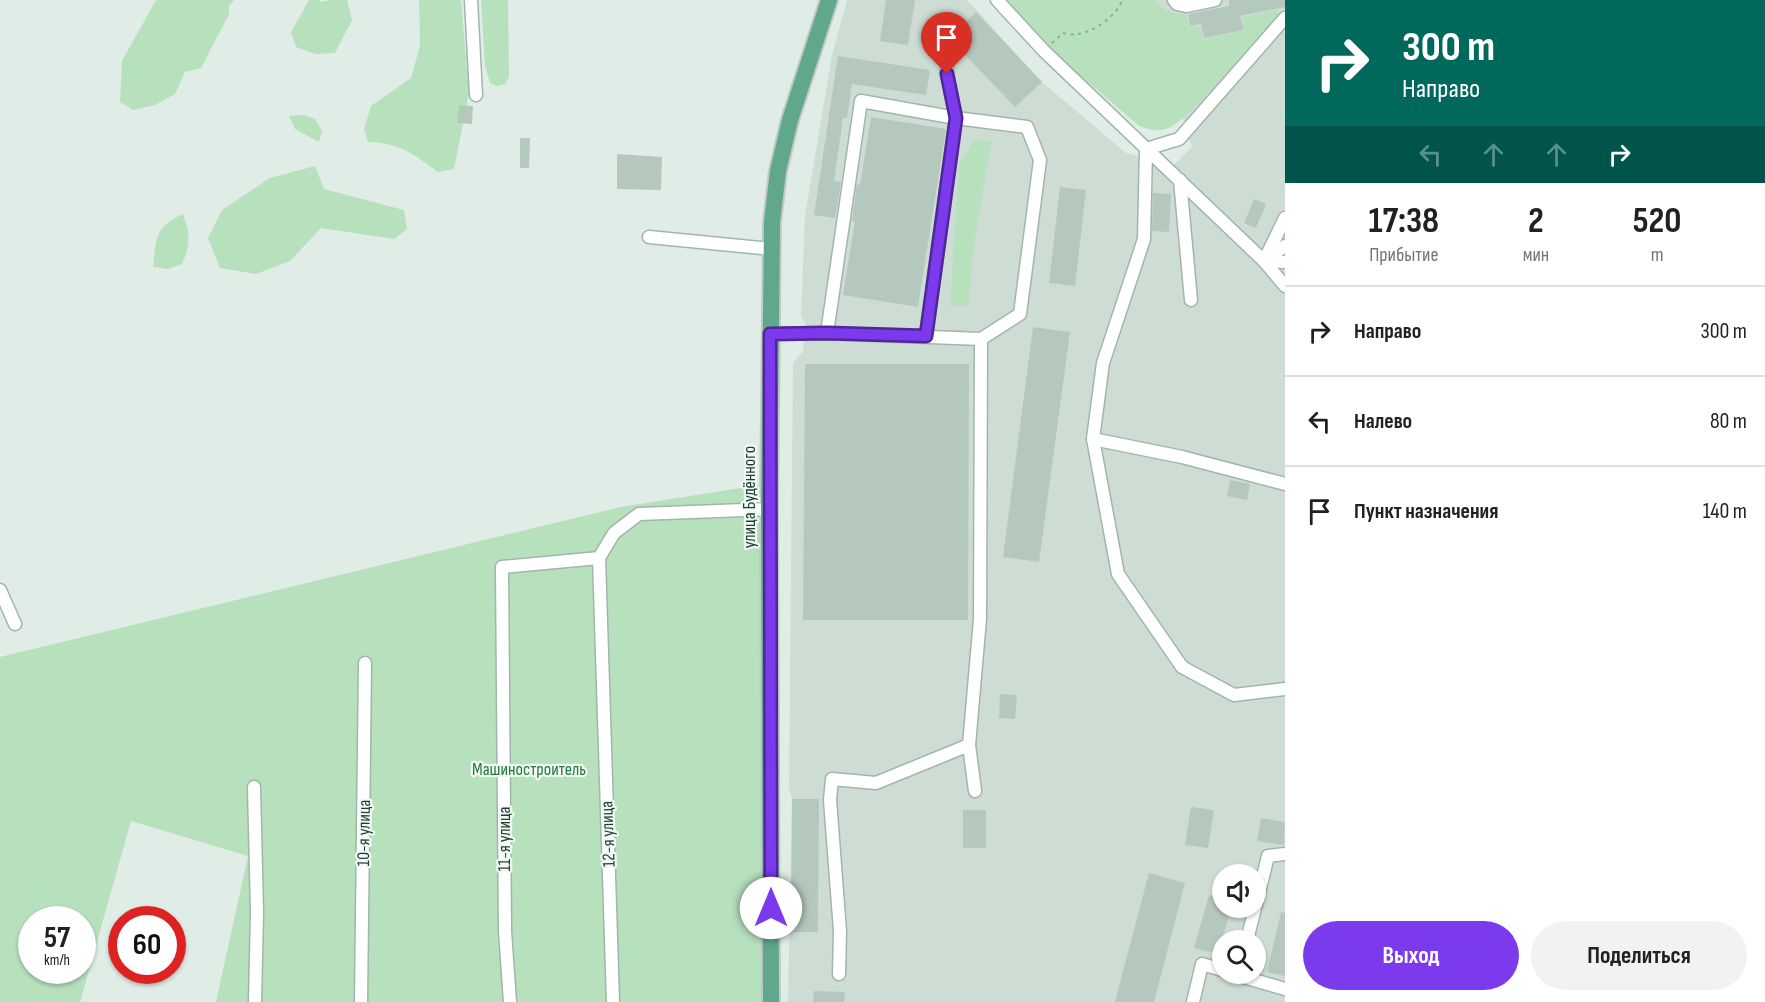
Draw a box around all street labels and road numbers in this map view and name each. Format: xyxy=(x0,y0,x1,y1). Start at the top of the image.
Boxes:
street label: улица Будённого xyxy=(739,446,760,548)
street label: 10-я улица xyxy=(353,799,375,866)
street label: 12-я улица xyxy=(596,800,620,867)
street label: 11-я улица xyxy=(494,806,515,871)

